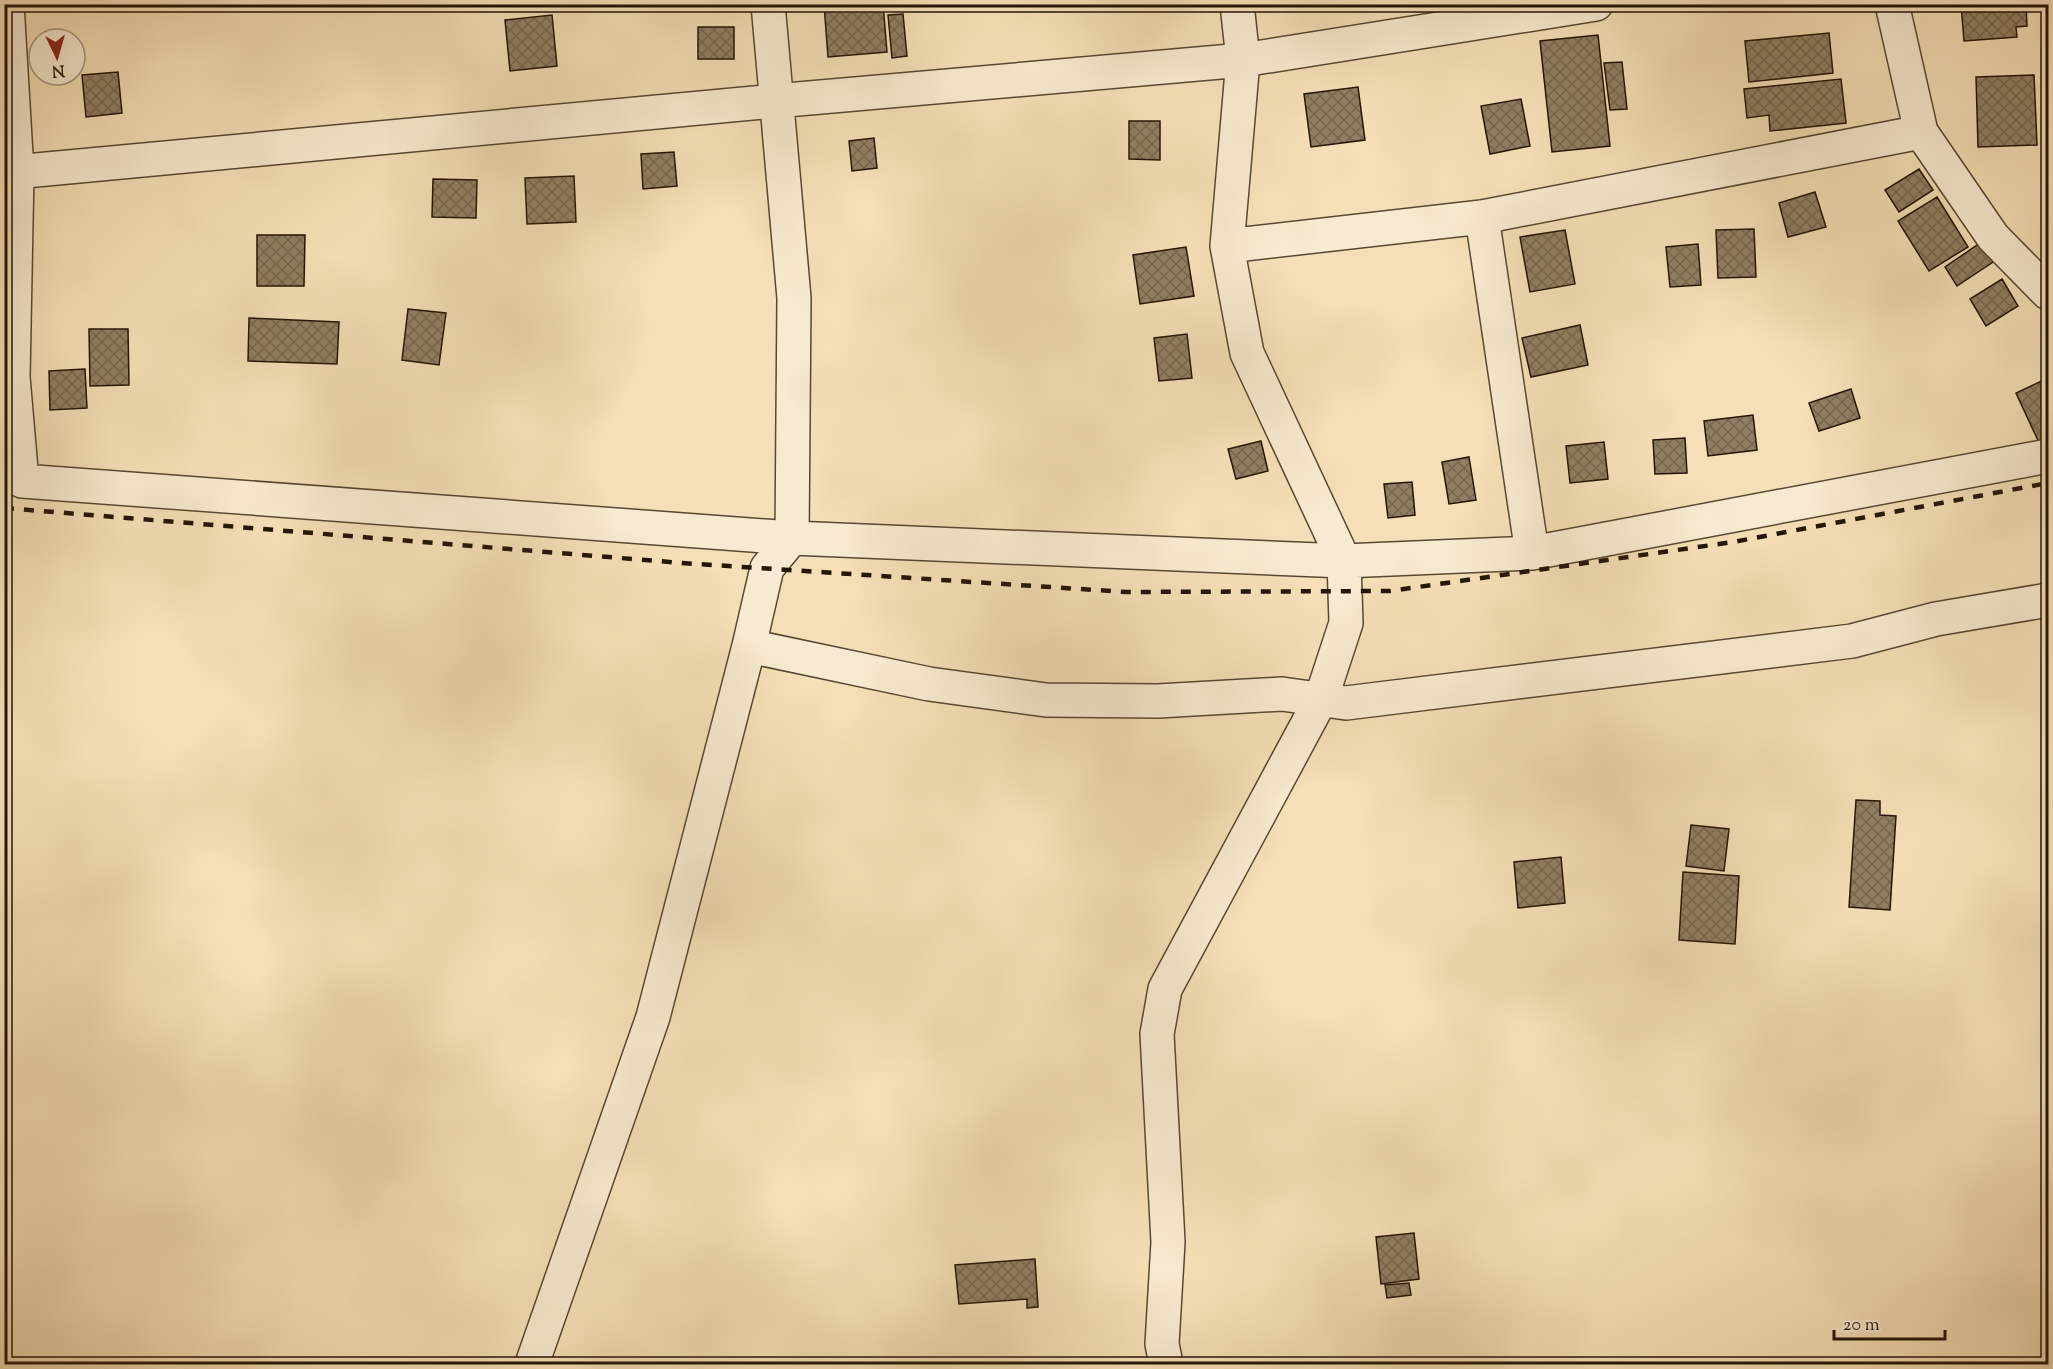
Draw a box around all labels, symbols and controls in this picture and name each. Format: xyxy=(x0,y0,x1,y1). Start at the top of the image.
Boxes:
north arrow xyxy=(27,27,87,87)
text: N xyxy=(51,57,65,81)
scale bar xyxy=(1834,1303,1945,1341)
text: 20 m xyxy=(1843,1313,1880,1339)

